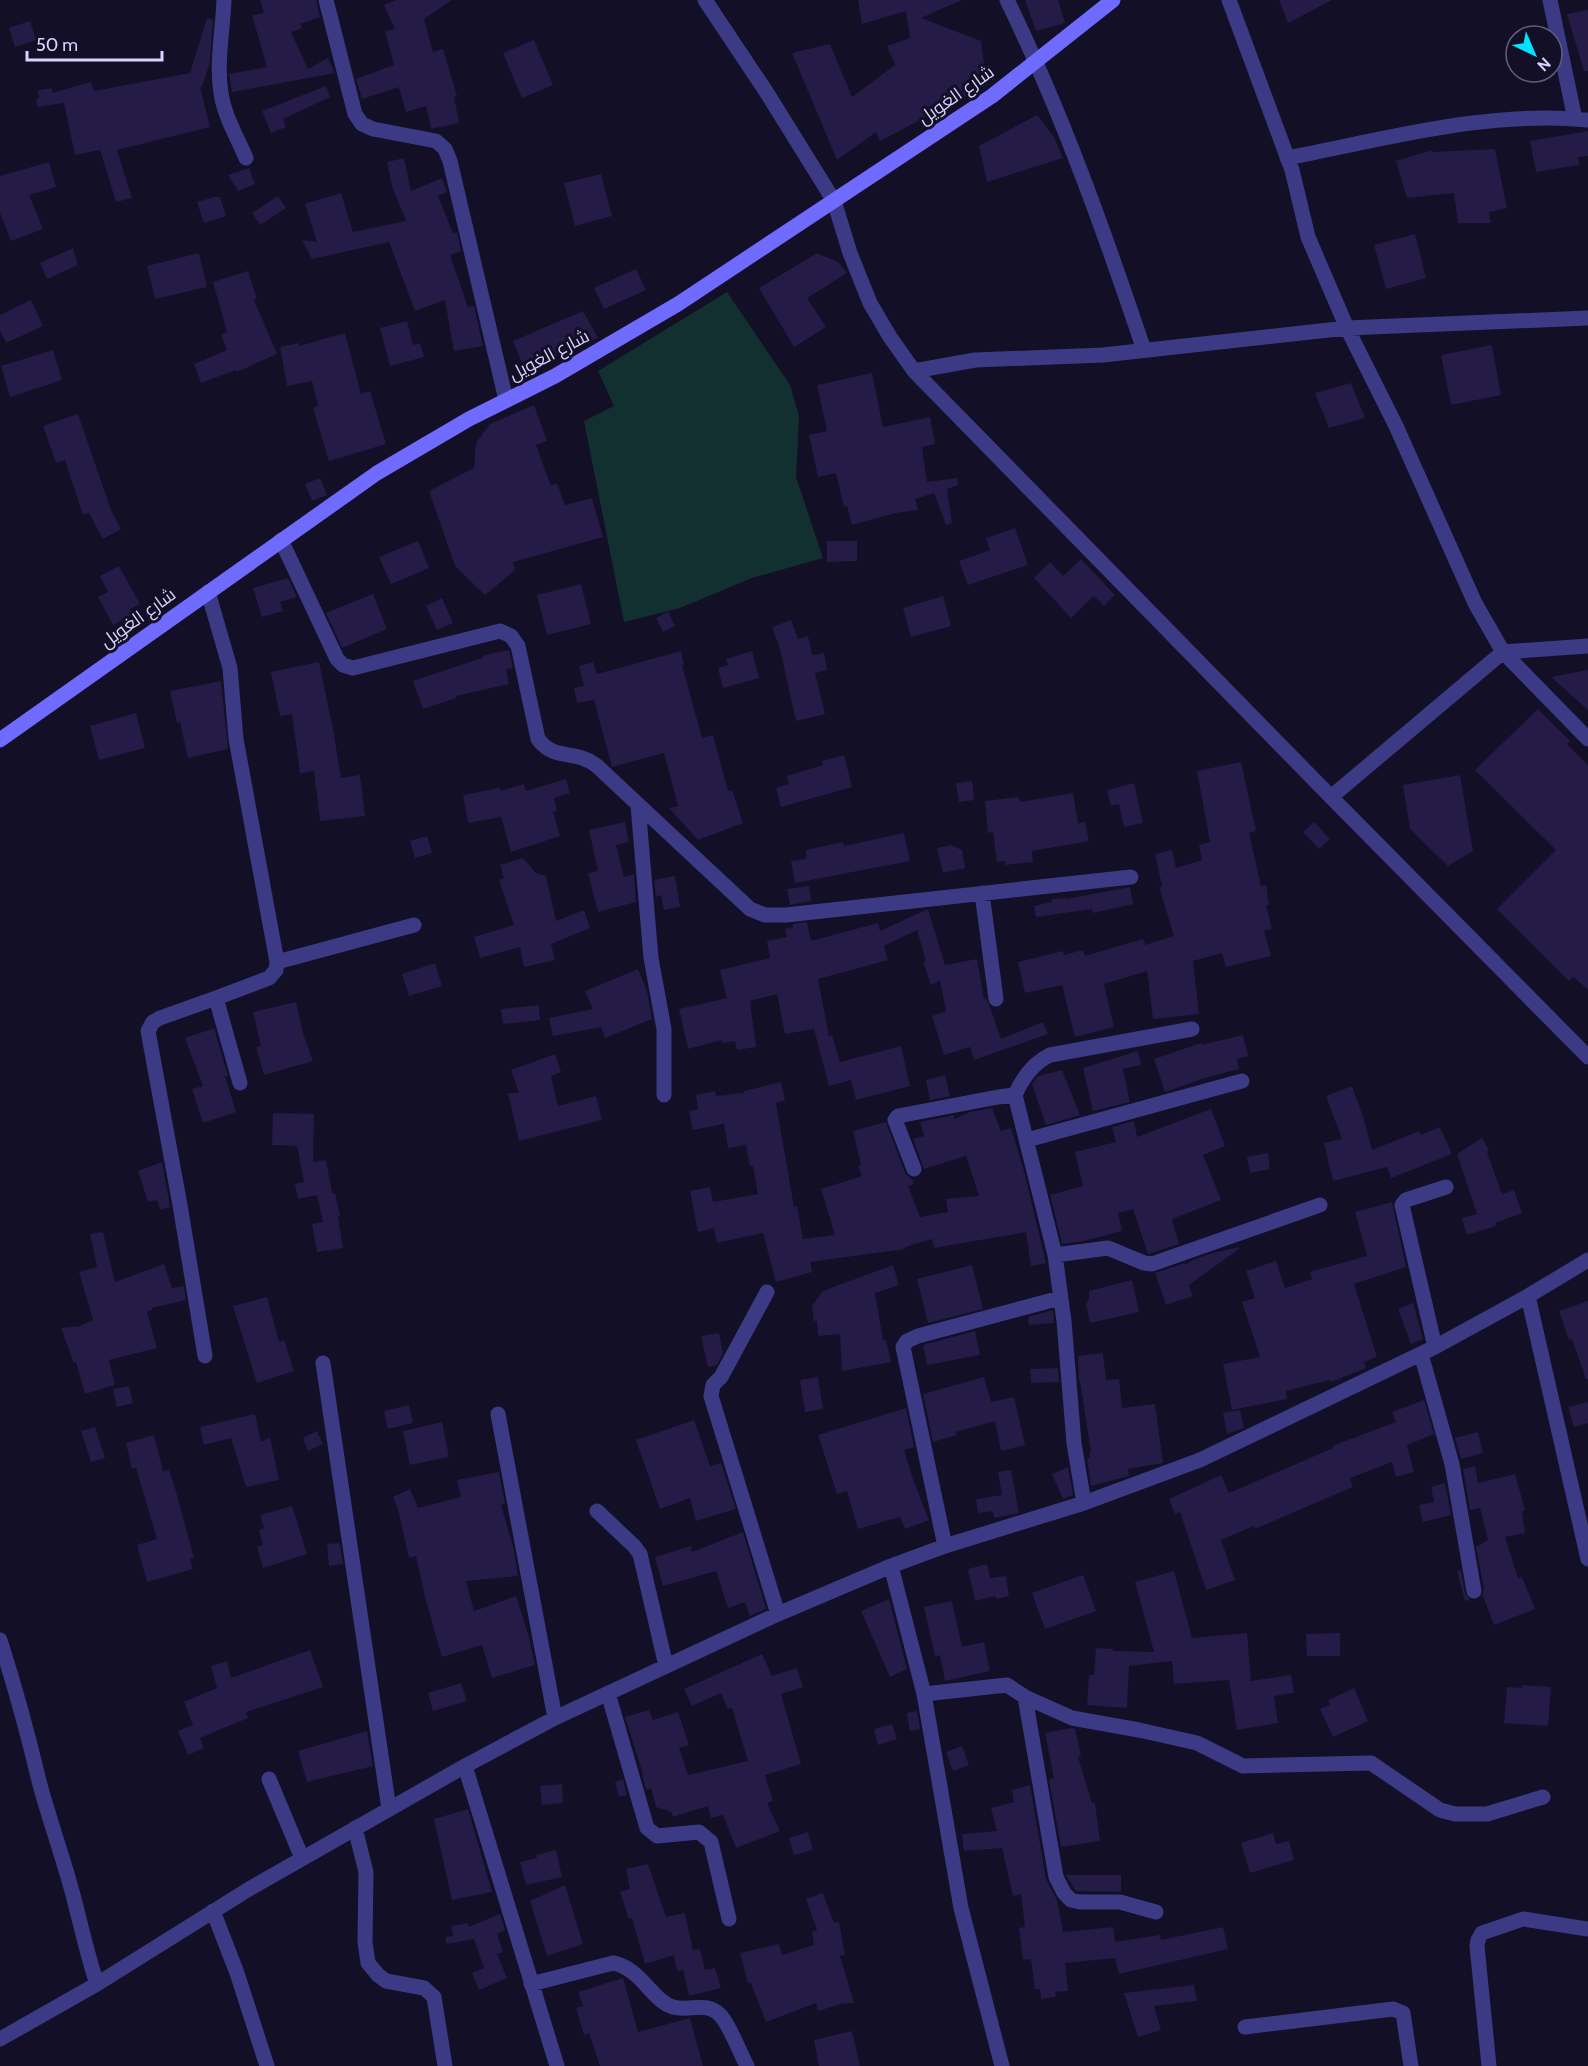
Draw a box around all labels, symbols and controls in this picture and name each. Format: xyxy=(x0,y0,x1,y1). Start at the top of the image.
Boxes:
scale bar xyxy=(27,24,162,62)
north arrow xyxy=(1504,24,1564,84)
text: 50 m xyxy=(36,34,78,56)
text: N xyxy=(1533,54,1555,75)
street label: شارع الغويل xyxy=(914,61,999,130)
street label: شارع الغويل xyxy=(505,325,593,386)
street label: شارع الغويل xyxy=(96,583,181,654)

